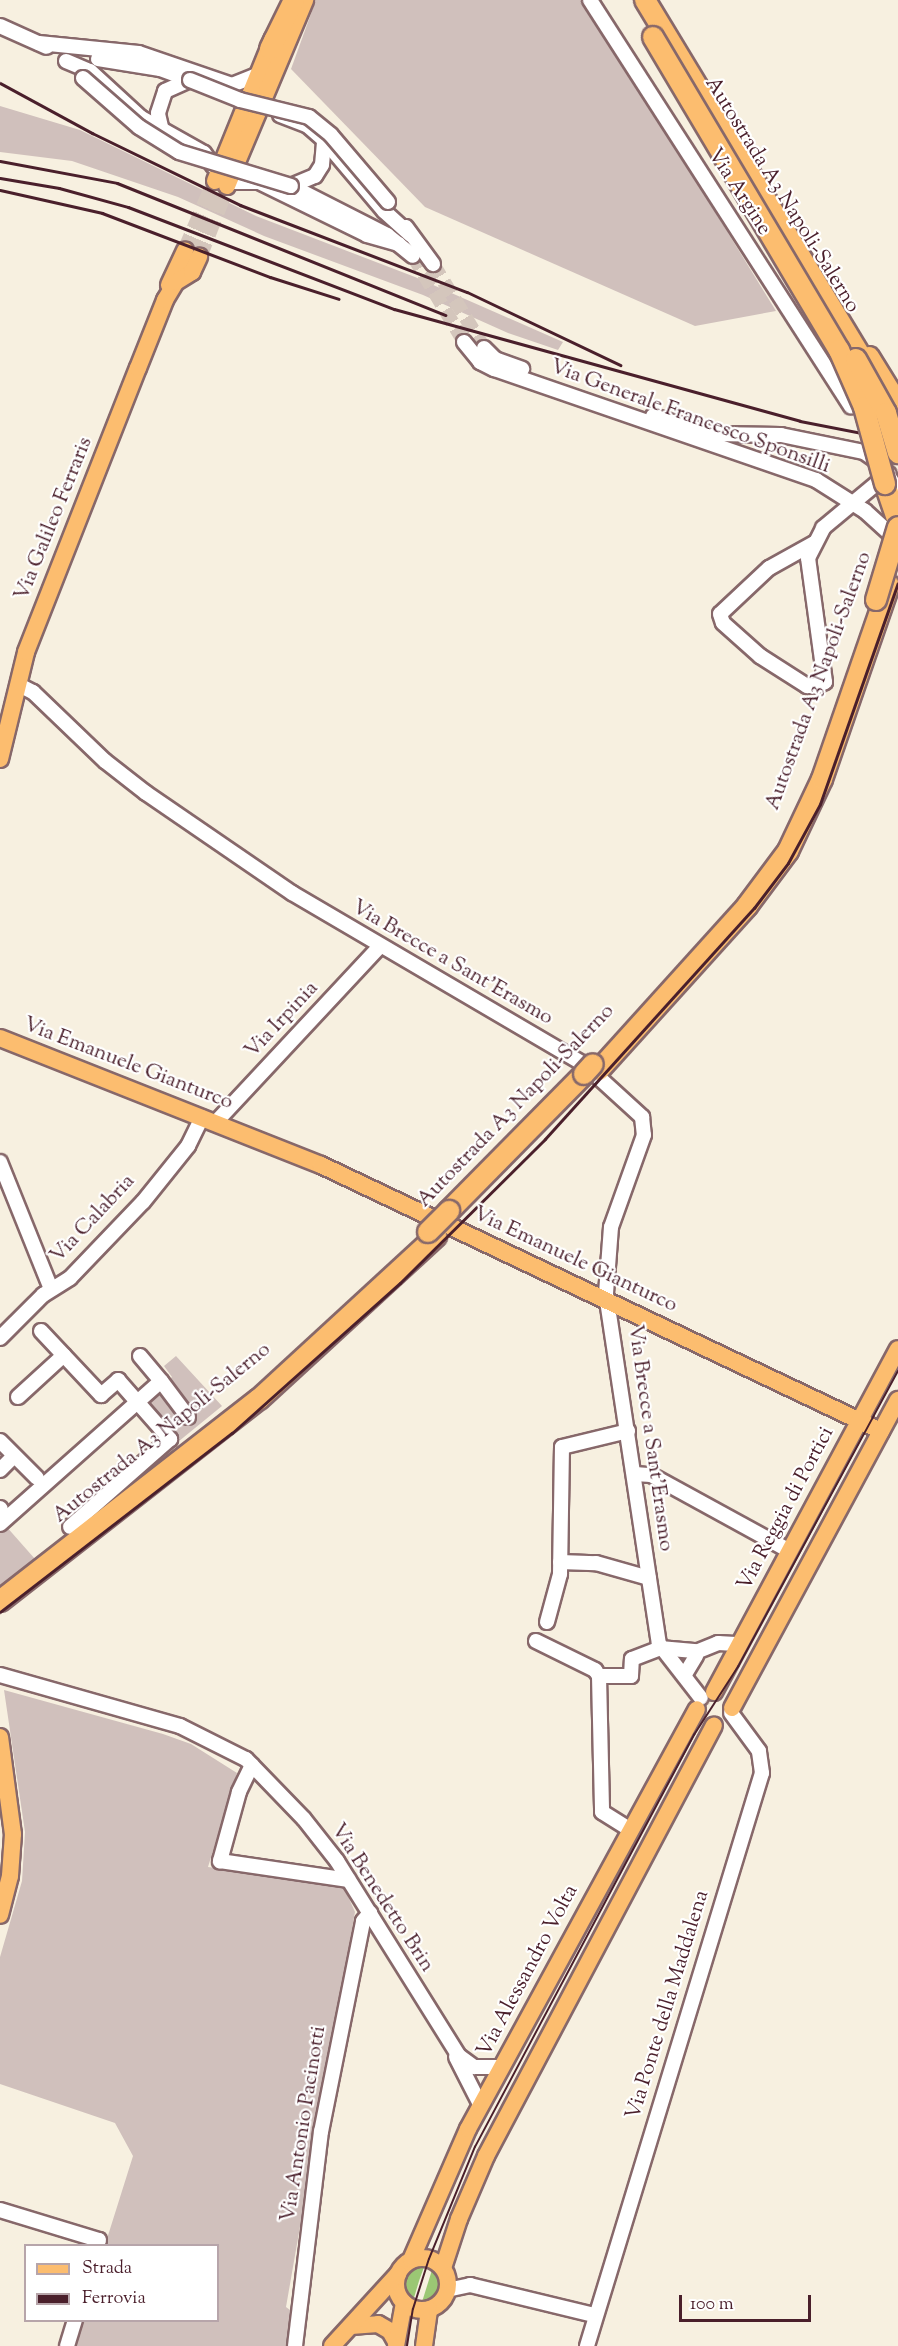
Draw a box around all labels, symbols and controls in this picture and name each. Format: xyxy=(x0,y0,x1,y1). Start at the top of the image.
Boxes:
street label: Autostrada A3 Napoli-Salerno xyxy=(699,73,865,317)
street label: Via Argine xyxy=(702,144,776,240)
street label: Via Generale Francesco Sponsilli xyxy=(546,354,834,480)
street label: Via Galileo Ferraris xyxy=(10,434,98,604)
street label: Autostrada A3 Napoli-Salerno xyxy=(760,548,878,814)
street label: Via Brecce a Sant'Erasmo xyxy=(347,895,557,1031)
street label: Via Irpinia xyxy=(240,976,324,1064)
street label: Autostrada A3 Napoli-Salerno xyxy=(412,999,620,1213)
street label: Via Emanuele Gianturco xyxy=(20,1012,236,1116)
street label: Via Calabria xyxy=(45,1169,141,1269)
street label: Via Emanuele Gianturco xyxy=(469,1202,681,1318)
street label: Via Brecce a Sant'Erasmo xyxy=(622,1323,678,1553)
street label: Autostrada A3 Napoli-Salerno xyxy=(48,1337,276,1529)
street label: Via Reggia di Portici xyxy=(732,1423,840,1595)
street label: Via Benedetto Brin xyxy=(325,1819,439,1977)
street label: Via Alessandro Volta xyxy=(472,1881,584,2061)
street label: Via Ponte della Maddalena xyxy=(621,1887,715,2123)
street label: Via Antonio Pacinotti xyxy=(276,2024,332,2224)
legend xyxy=(24,2244,219,2322)
text: Strada xyxy=(82,2256,132,2282)
scale bar xyxy=(682,2283,814,2321)
text: Ferrovia xyxy=(82,2286,146,2312)
text: 100 m xyxy=(690,2292,734,2318)

